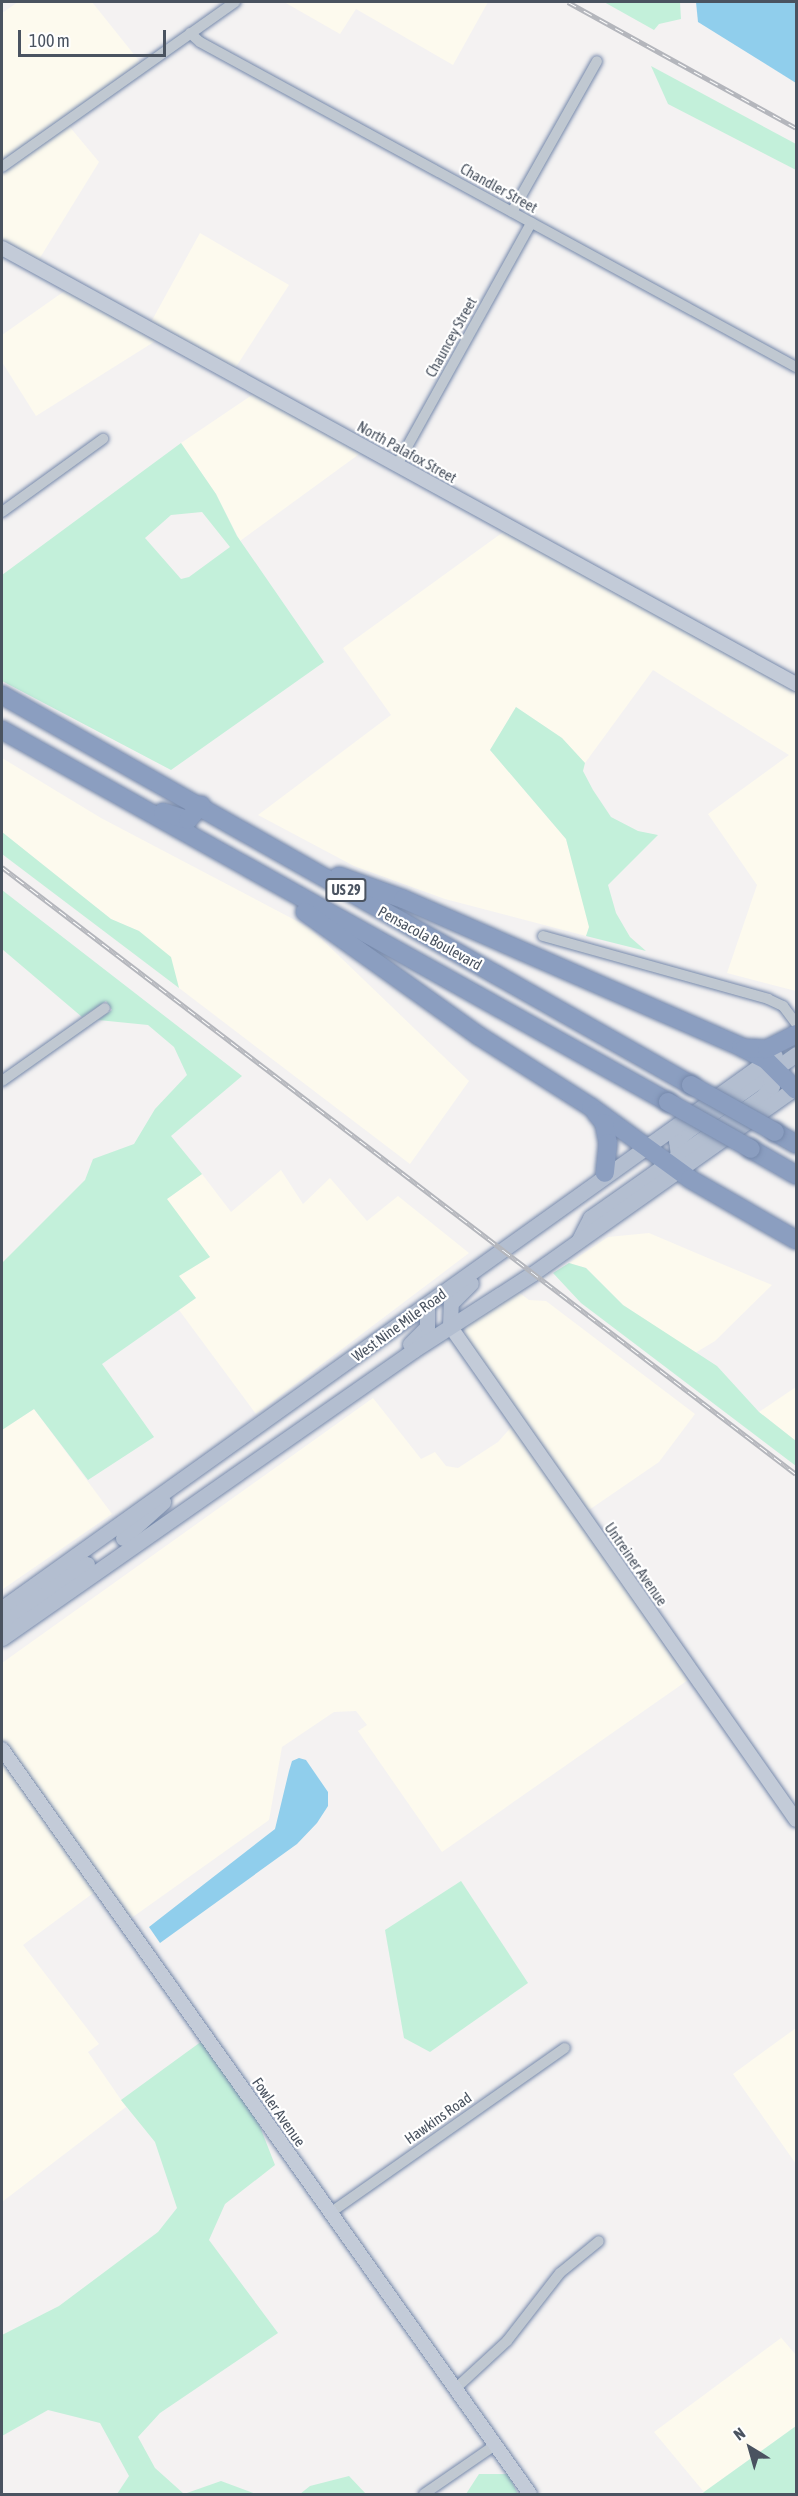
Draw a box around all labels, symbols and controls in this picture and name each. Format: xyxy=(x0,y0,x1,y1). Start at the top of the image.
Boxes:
scale bar xyxy=(21,18,170,56)
text: 100 m xyxy=(29,30,70,51)
street label: Chandler Street xyxy=(457,159,541,217)
street label: Chauncey Street xyxy=(422,294,480,380)
street label: North Palafox Street xyxy=(354,417,460,487)
road number: US 29 xyxy=(325,879,367,901)
street label: Pensacola Boulevard xyxy=(375,902,485,974)
street label: West Nine Mile Road xyxy=(348,1285,450,1365)
street label: Untreiner Avenue xyxy=(601,1519,671,1609)
street label: Fowler Avenue xyxy=(249,2074,309,2150)
street label: Hawkins Road xyxy=(401,2088,475,2148)
north arrow xyxy=(720,2418,780,2478)
text: N xyxy=(730,2424,748,2444)

